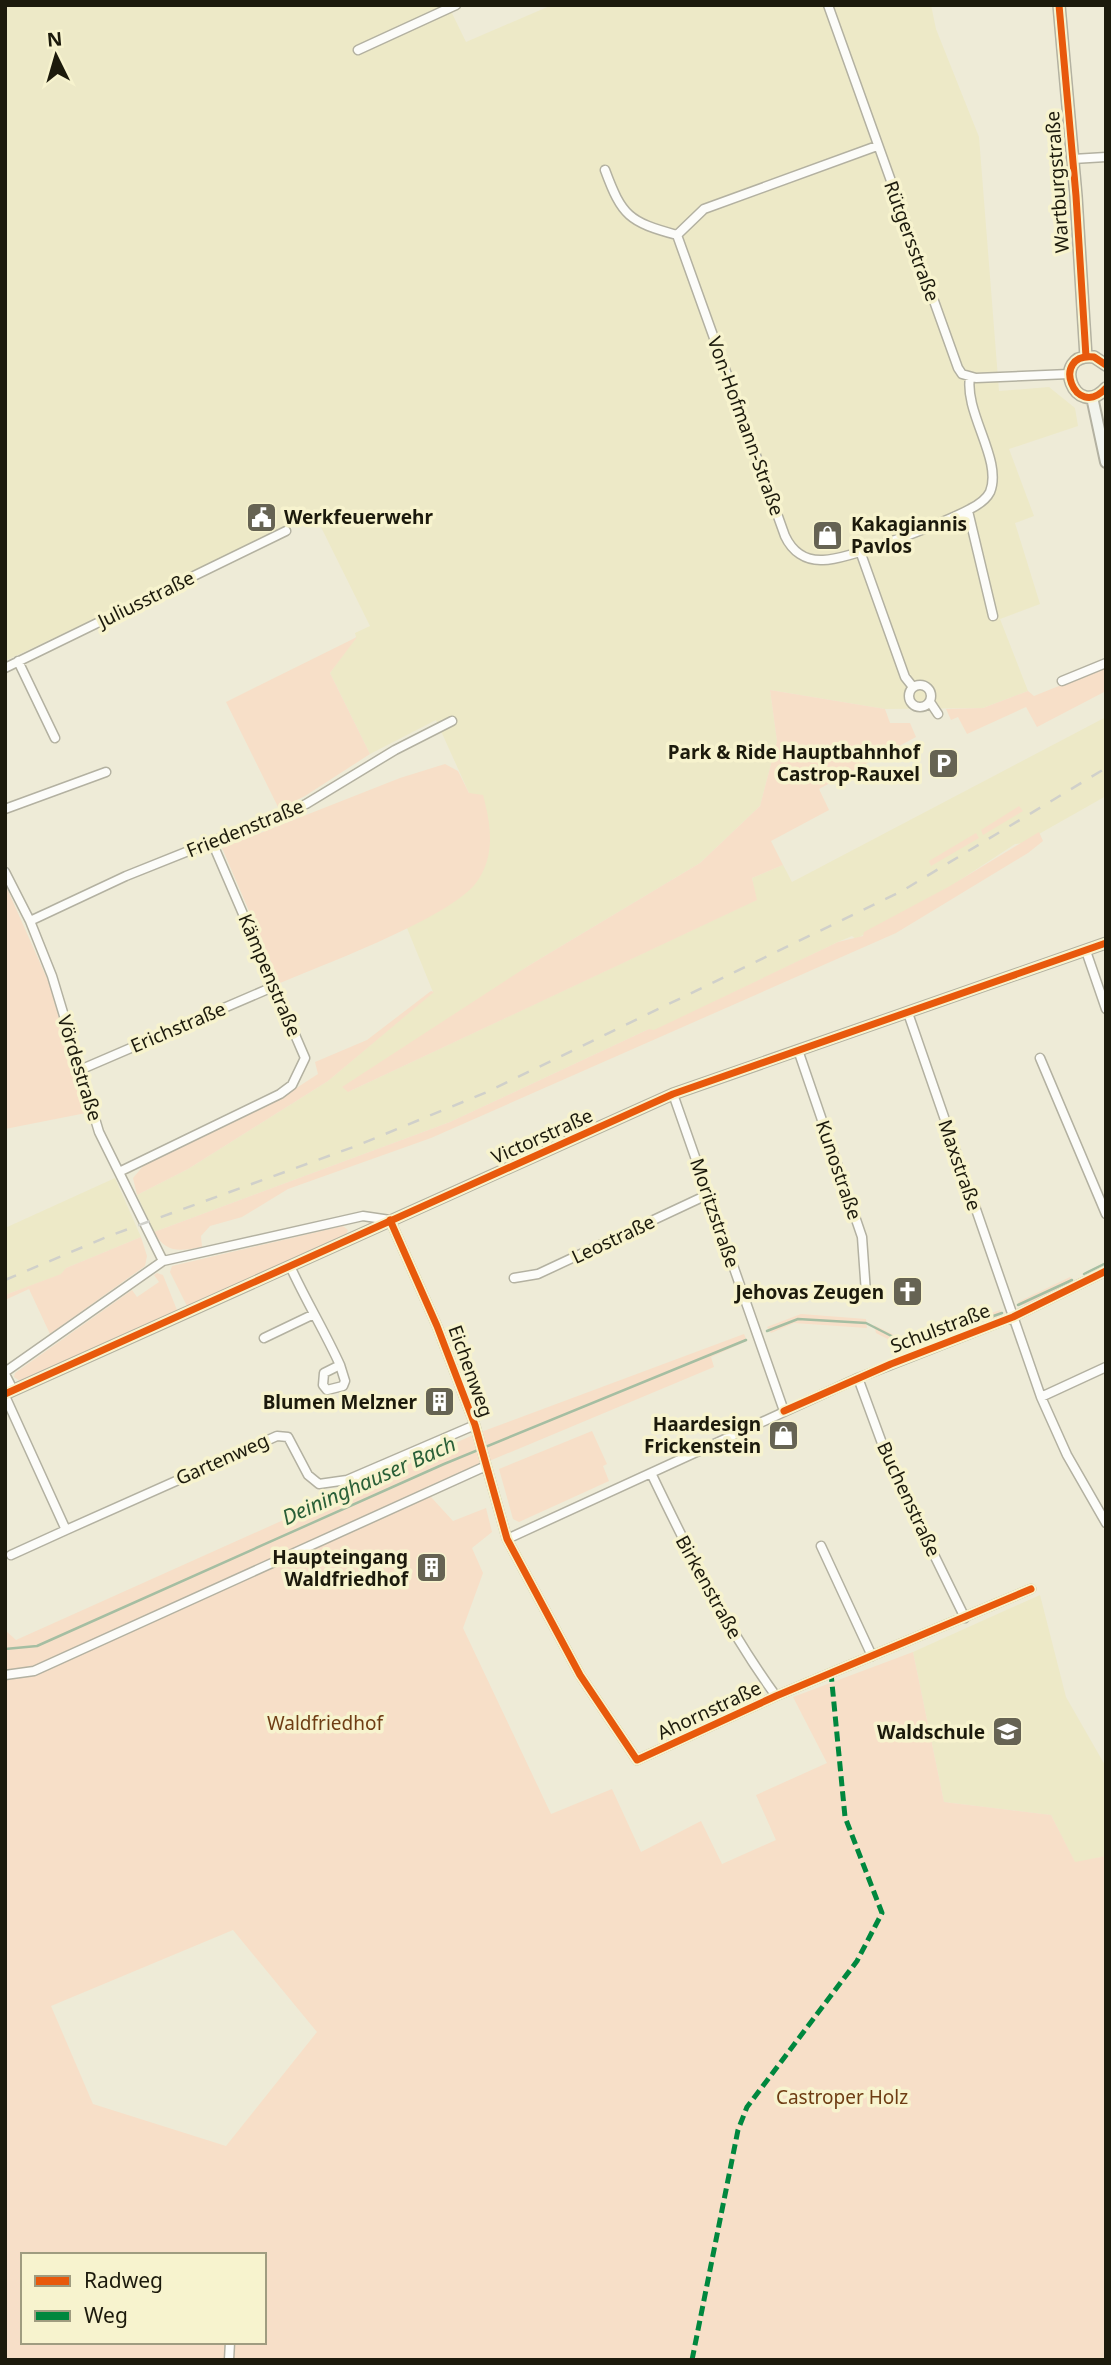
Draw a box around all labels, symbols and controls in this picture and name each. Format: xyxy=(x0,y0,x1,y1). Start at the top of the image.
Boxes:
north arrow xyxy=(21,21,91,91)
text: N xyxy=(46,25,63,53)
street label: Wartburgstraße xyxy=(1039,110,1075,254)
street label: Rütgersstraße xyxy=(878,177,946,305)
street label: Von-Hofmann-Straße xyxy=(702,333,790,519)
public building icon: Werkfeuerwehr xyxy=(244,500,278,534)
place label: Werkfeuerwehr xyxy=(284,504,433,530)
place label: Kakagiannis Pavlos xyxy=(851,511,967,559)
shop icon: Kakagiannis Pavlos xyxy=(811,518,845,552)
street label: Juliusstraße xyxy=(92,564,199,634)
place label: Park & Ride Hauptbahnhof Castrop-Rauxel xyxy=(668,739,922,787)
parking icon: Park & Ride Hauptbahnhof Castrop-Rauxel xyxy=(926,746,960,780)
street label: Friedenstraße xyxy=(183,793,307,863)
street label: Kämpenstraße xyxy=(232,910,308,1040)
street label: Erichstraße xyxy=(126,995,230,1059)
street label: Vördestraße xyxy=(52,1012,108,1124)
street label: Victorstraße xyxy=(487,1102,597,1170)
street label: Maxstraße xyxy=(932,1116,988,1214)
street label: Kunostraße xyxy=(810,1117,868,1223)
street label: Moritzstraße xyxy=(684,1155,746,1271)
street label: Leostraße xyxy=(567,1208,659,1270)
church icon: Jehovas Zeugen xyxy=(890,1275,924,1309)
place label: Jehovas Zeugen xyxy=(733,1279,884,1305)
street label: Schulstraße xyxy=(886,1297,994,1359)
street label: Eichenweg xyxy=(442,1321,500,1421)
building icon: Blumen Melzner xyxy=(423,1385,457,1419)
place label: Blumen Melzner xyxy=(263,1389,418,1415)
place label: Haardesign Frickenstein xyxy=(644,1411,761,1459)
shop icon: Haardesign Frickenstein xyxy=(767,1418,801,1452)
street label: Gartenweg xyxy=(171,1427,273,1491)
water label: Deininghauser Bach xyxy=(277,1429,460,1531)
street label: Buchenstraße xyxy=(871,1437,947,1561)
street label: Birkenstraße xyxy=(670,1531,748,1643)
place label: Haupteingang Waldfriedhof xyxy=(272,1544,410,1592)
building icon: Haupteingang Waldfriedhof xyxy=(414,1551,448,1585)
street label: Ahornstraße xyxy=(653,1675,765,1745)
park label: Waldfriedhof xyxy=(267,1710,384,1736)
school or university icon: Waldschule xyxy=(991,1715,1025,1749)
place label: Waldschule xyxy=(877,1719,985,1745)
park label: Castroper Holz xyxy=(776,2084,908,2110)
legend xyxy=(21,2253,266,2344)
text: Radweg xyxy=(84,2266,163,2294)
text: Weg xyxy=(84,2301,128,2329)

